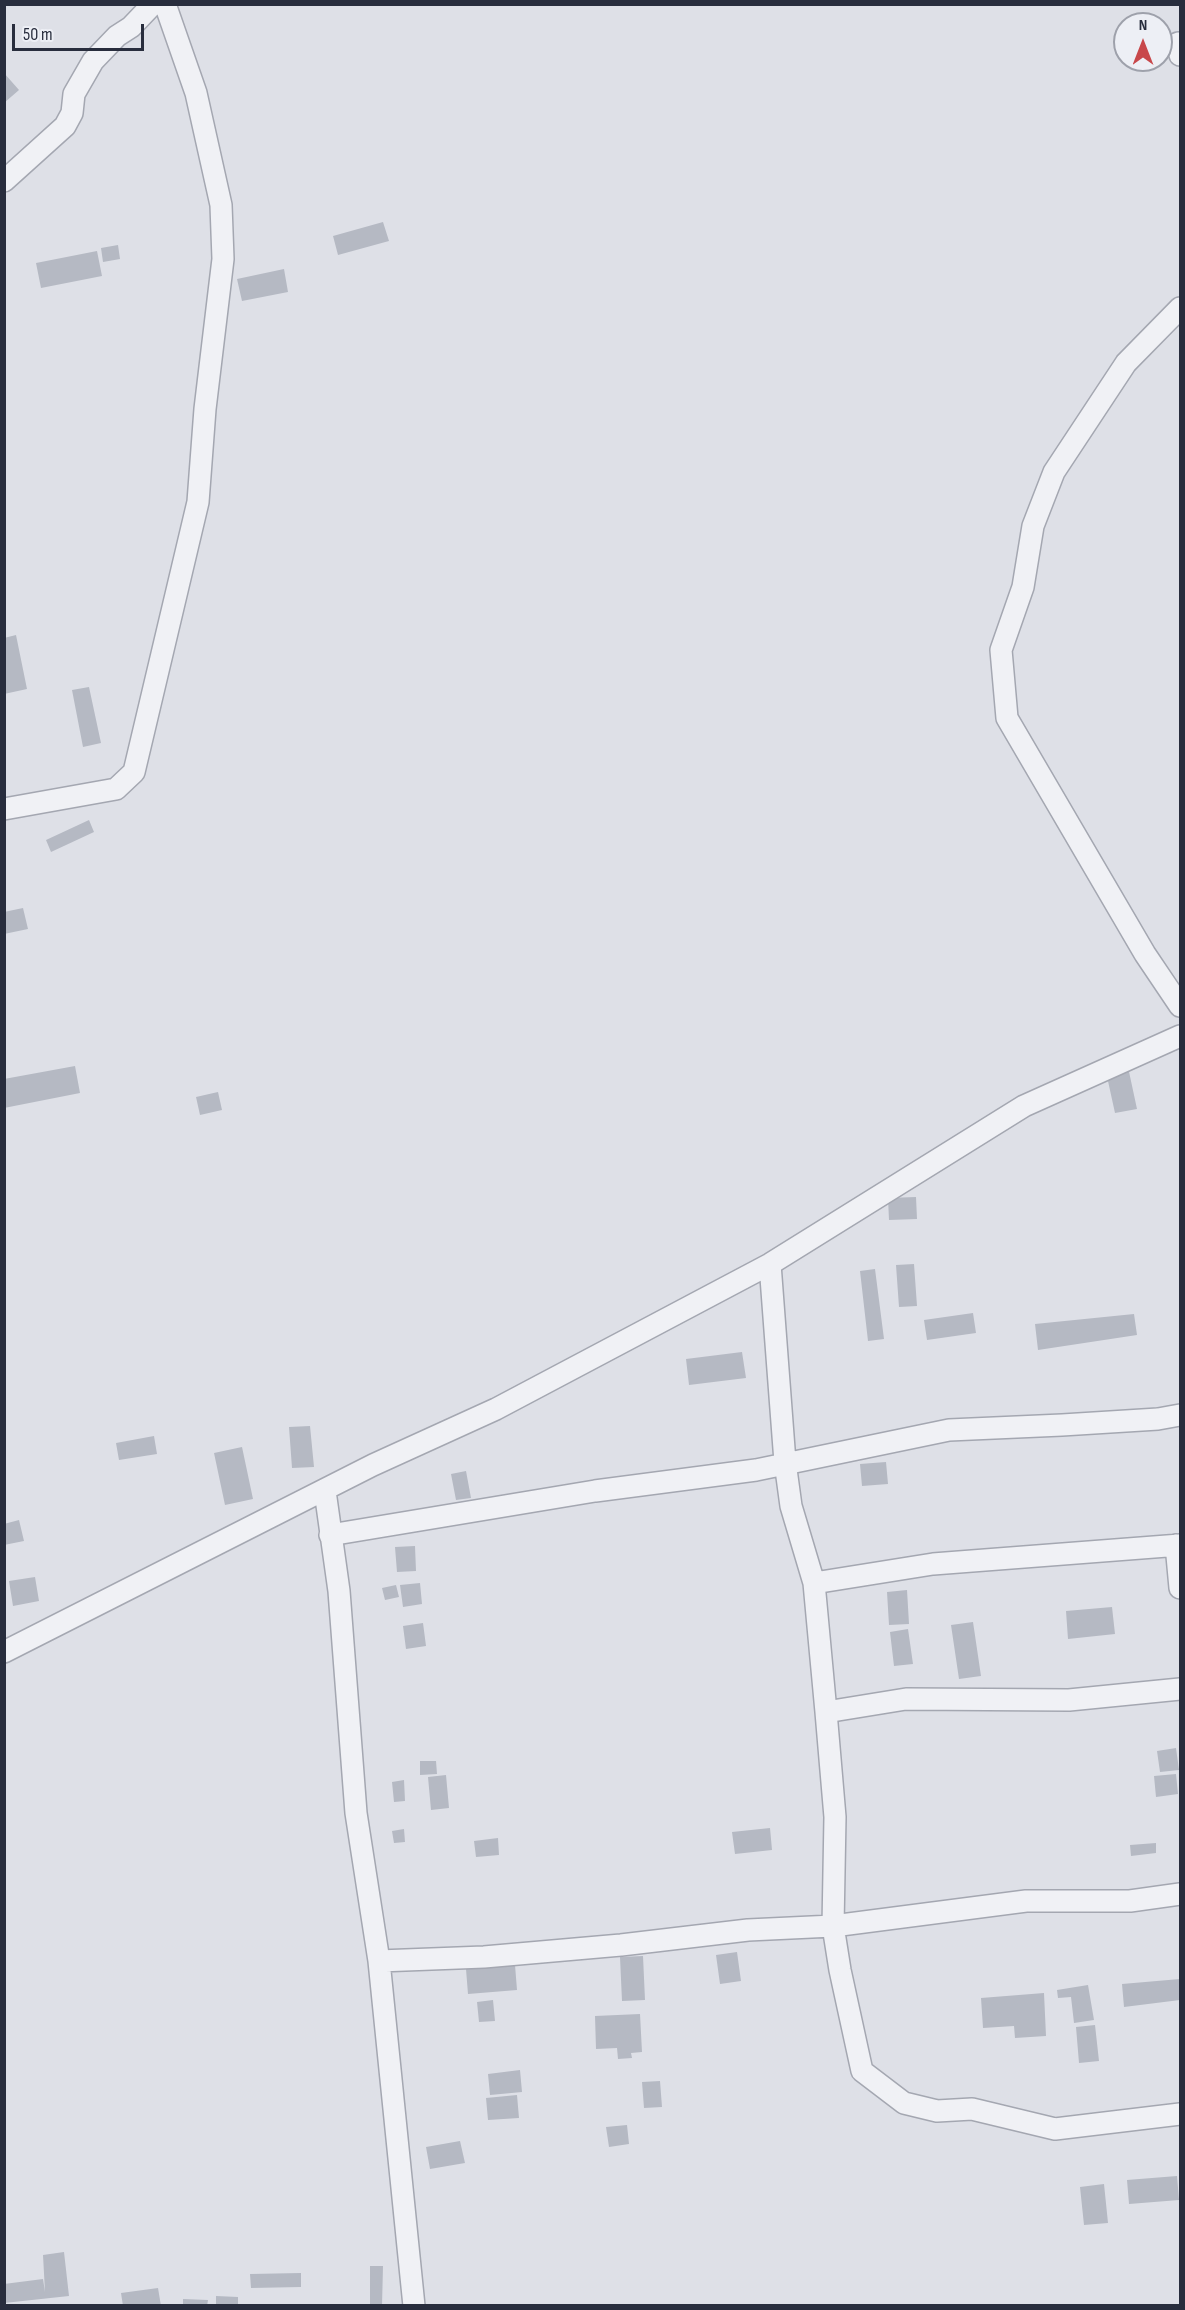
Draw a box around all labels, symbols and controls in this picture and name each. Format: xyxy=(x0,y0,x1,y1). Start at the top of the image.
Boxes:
scale bar xyxy=(15,12,147,50)
north arrow xyxy=(1113,12,1173,72)
text: N xyxy=(1139,16,1147,35)
text: 50 m xyxy=(23,24,53,45)

